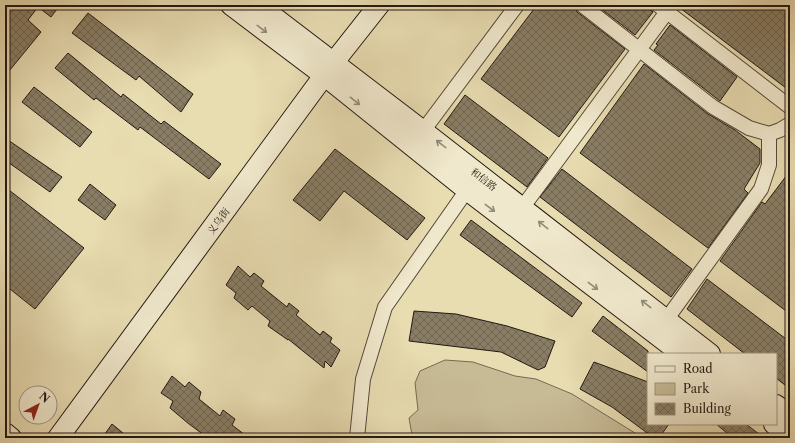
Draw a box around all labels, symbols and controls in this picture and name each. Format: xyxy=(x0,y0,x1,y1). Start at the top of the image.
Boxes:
one-way arrow xyxy=(256,24,267,33)
one-way arrow xyxy=(350,96,361,105)
one-way arrow xyxy=(435,140,446,149)
street label: 和信路 xyxy=(468,165,500,194)
one-way arrow xyxy=(484,203,495,212)
street label: 义乌街 xyxy=(204,205,232,237)
one-way arrow xyxy=(538,220,549,229)
one-way arrow xyxy=(588,282,599,291)
one-way arrow xyxy=(640,300,651,309)
legend xyxy=(647,353,777,425)
text: Road xyxy=(683,361,713,376)
text: Park xyxy=(683,381,710,396)
north arrow xyxy=(18,385,58,425)
text: N xyxy=(36,389,53,406)
text: Building xyxy=(683,401,731,416)

